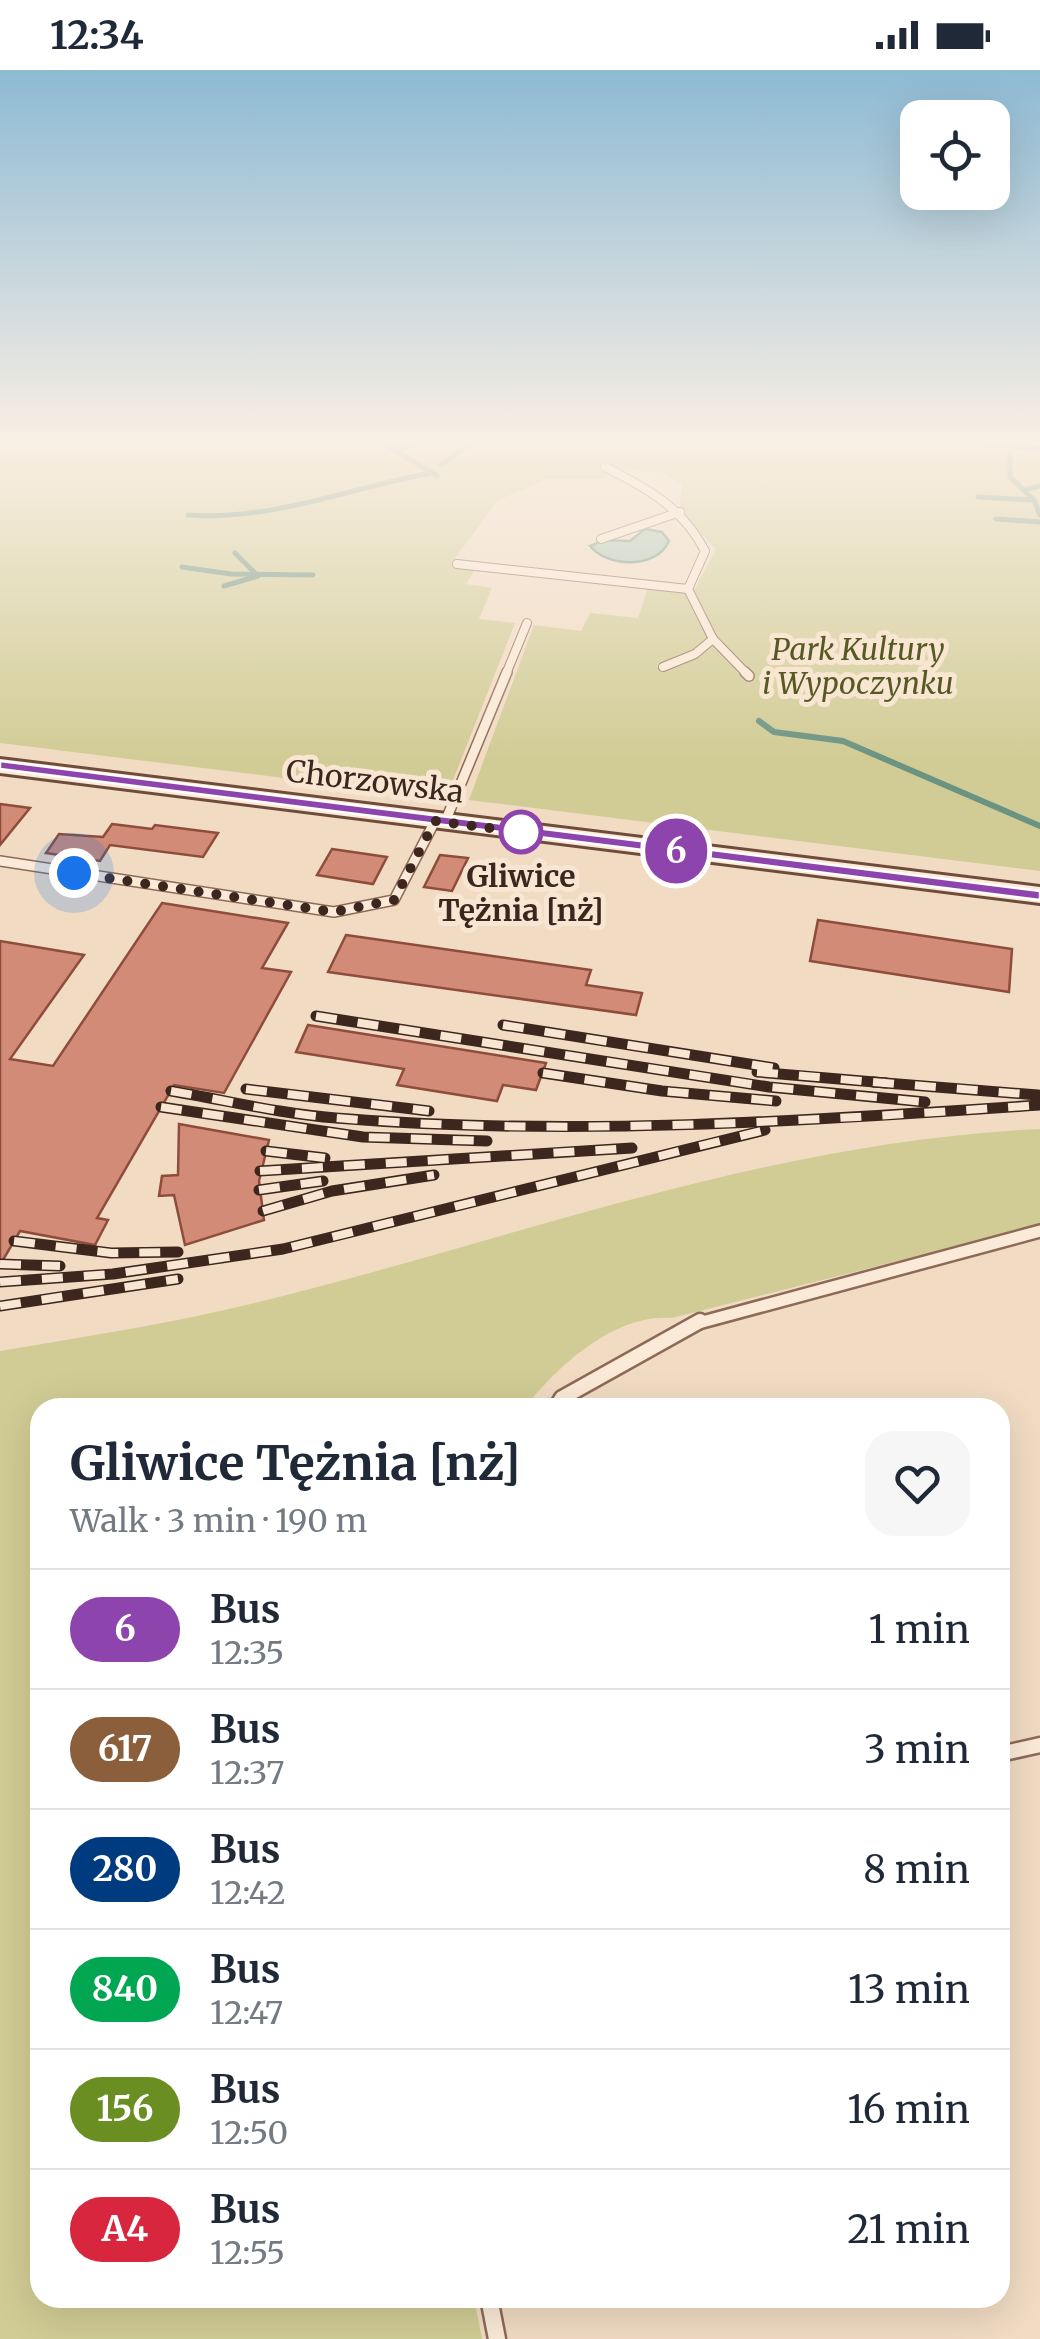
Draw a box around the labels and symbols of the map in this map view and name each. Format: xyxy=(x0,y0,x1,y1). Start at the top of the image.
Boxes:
park label: Park Kultury i Wypoczynku xyxy=(762,630,954,702)
street label: Chorzowska xyxy=(284,751,466,811)
marker: Gliwice Tężnia [nż] xyxy=(500,811,542,853)
line badge: 6 xyxy=(644,818,708,884)
your location xyxy=(49,848,99,898)
place label: Gliwice Tężnia [nż] xyxy=(438,857,604,929)

